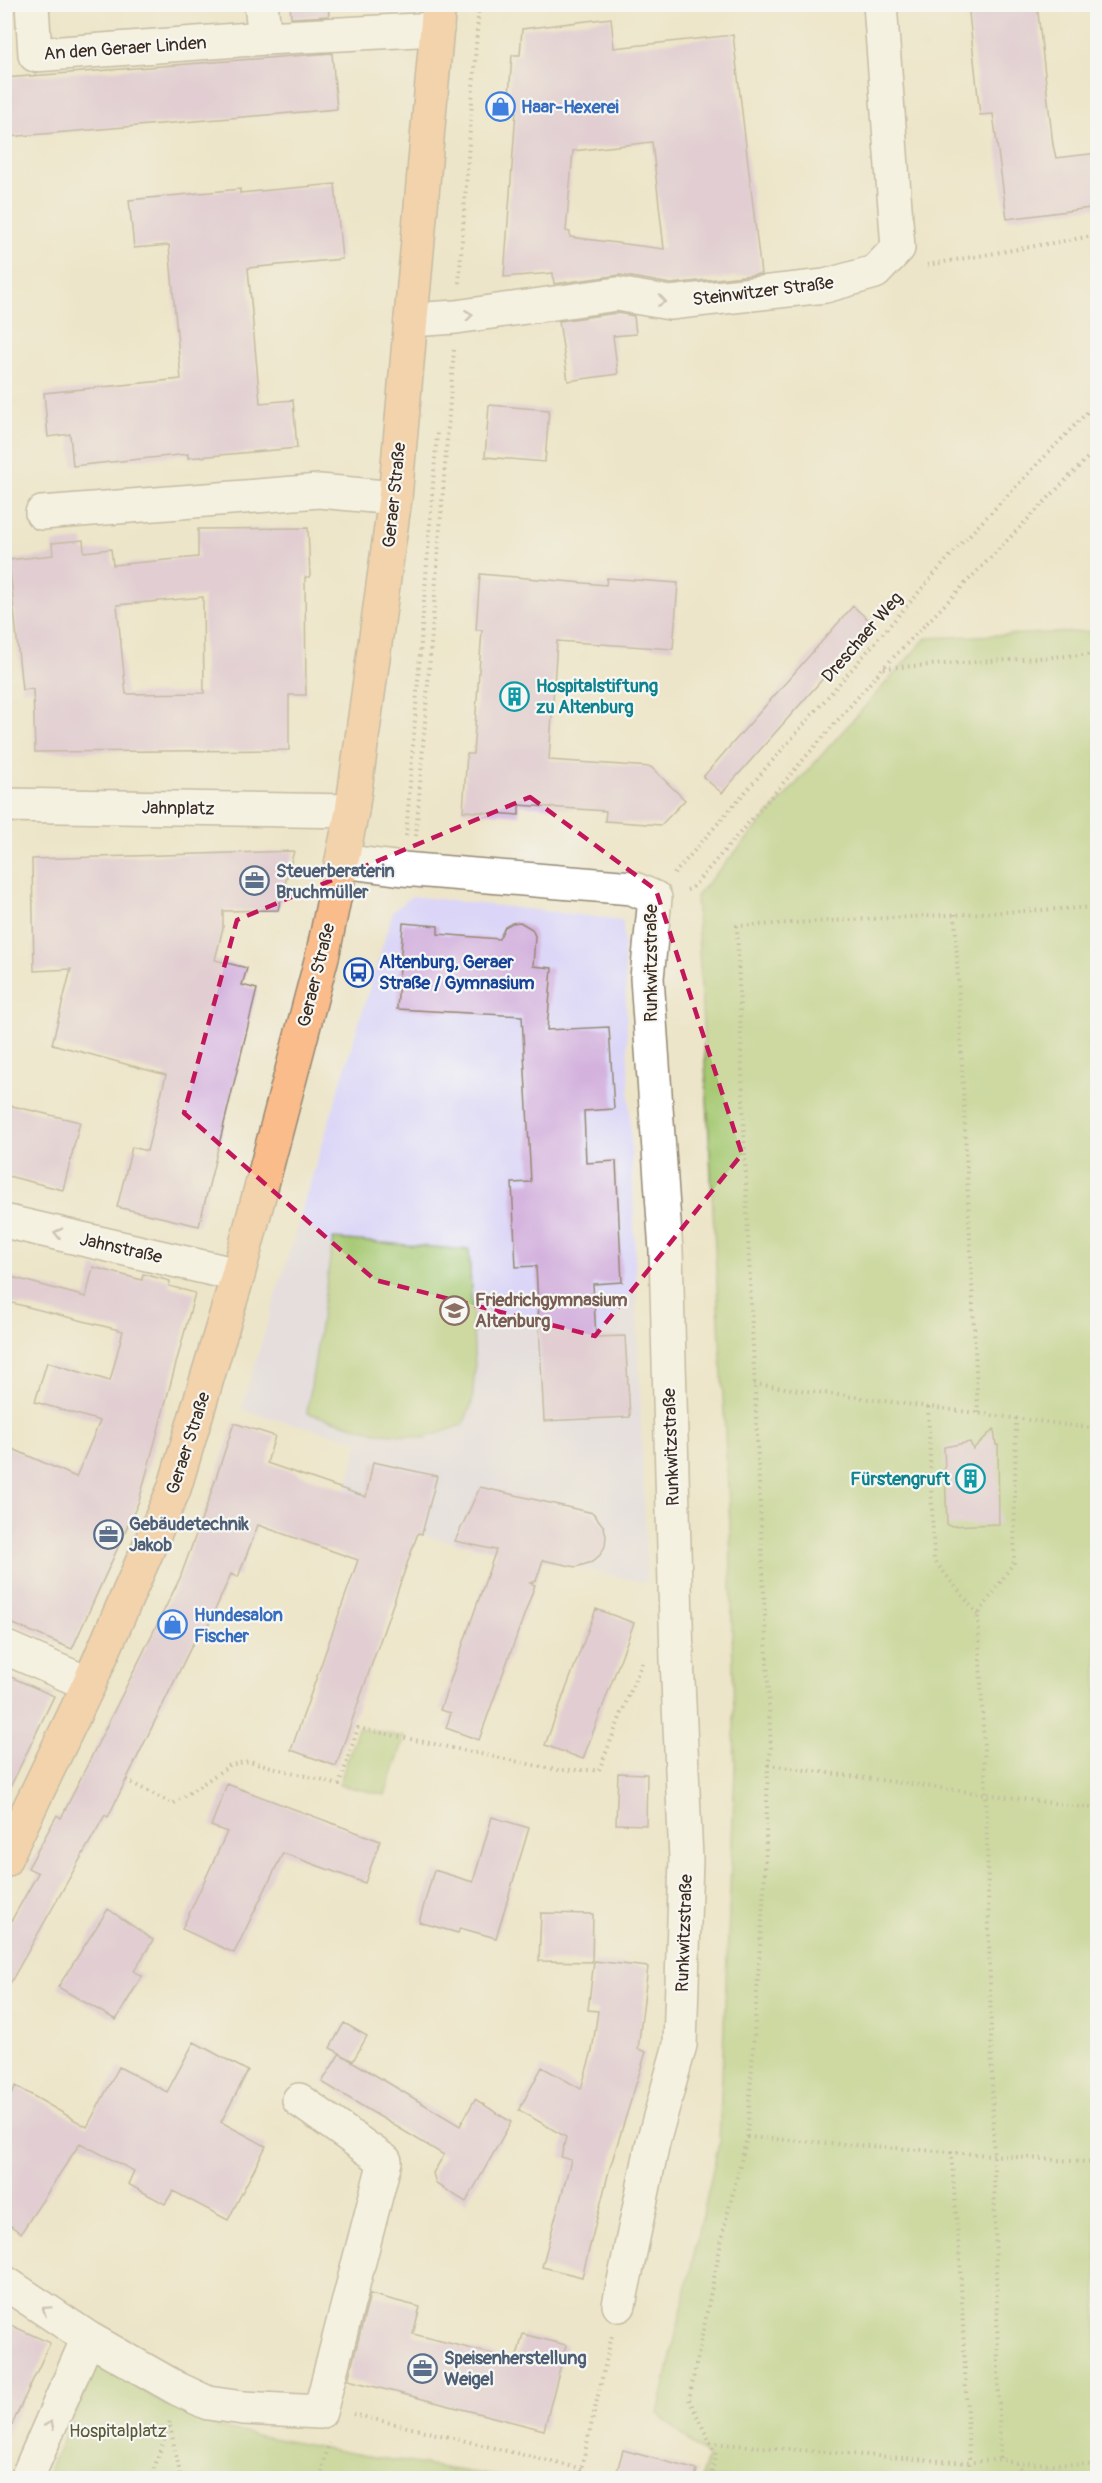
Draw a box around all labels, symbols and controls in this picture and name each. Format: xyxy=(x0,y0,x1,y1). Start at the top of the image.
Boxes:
street label: An den Geraer Linden xyxy=(43,31,207,66)
shop icon: Haar-Hexerei xyxy=(484,91,516,123)
place label: Haar-Hexerei xyxy=(521,96,619,119)
street label: Steinwitzer Straße xyxy=(691,271,835,312)
one-way arrow xyxy=(657,294,666,307)
one-way arrow xyxy=(464,310,473,322)
street label: Geraer Straße xyxy=(378,441,411,549)
street label: Dreschaer Weg xyxy=(817,587,908,687)
place label: Hospitalstiftung zu Altenburg xyxy=(536,675,658,719)
building icon: Hospitalstiftung zu Altenburg xyxy=(499,680,531,712)
street label: Jahnplatz xyxy=(141,796,215,821)
place label: Steuerberaterin Bruchmüller xyxy=(276,860,395,904)
office icon: Steuerberaterin Bruchmüller xyxy=(239,865,271,897)
street label: Runkwitzstraße xyxy=(640,904,663,1022)
street label: Geraer Straße xyxy=(292,921,340,1029)
place label: Altenburg, Geraer Straße / Gymnasium xyxy=(379,951,534,995)
bus stop icon: Altenburg, Geraer Straße / Gymnasium xyxy=(342,956,374,988)
one-way arrow xyxy=(53,1228,63,1241)
street label: Jahnstraße xyxy=(77,1228,165,1269)
place label: Friedrichgymnasium Altenburg xyxy=(475,1289,627,1333)
school or university icon: Friedrichgymnasium Altenburg xyxy=(438,1294,470,1326)
street label: Runkwitzstraße xyxy=(658,1388,685,1506)
street label: Geraer Straße xyxy=(161,1389,216,1497)
building icon: Fürstengruft xyxy=(955,1463,987,1495)
place label: Fürstengruft xyxy=(850,1468,951,1491)
place label: Gebäudetechnik Jakob xyxy=(129,1513,249,1557)
office icon: Gebäudetechnik Jakob xyxy=(92,1518,124,1550)
place label: Hundesalon Fischer xyxy=(194,1604,283,1648)
shop icon: Hundesalon Fischer xyxy=(157,1609,189,1641)
street label: Runkwitzstraße xyxy=(671,1874,698,1992)
one-way arrow xyxy=(42,2306,53,2317)
place label: Speisenherstellung Weigel xyxy=(444,2347,587,2391)
office icon: Speisenherstellung Weigel xyxy=(407,2352,439,2384)
one-way arrow xyxy=(43,2420,55,2431)
park label: Hospitalplatz xyxy=(69,2420,167,2443)

